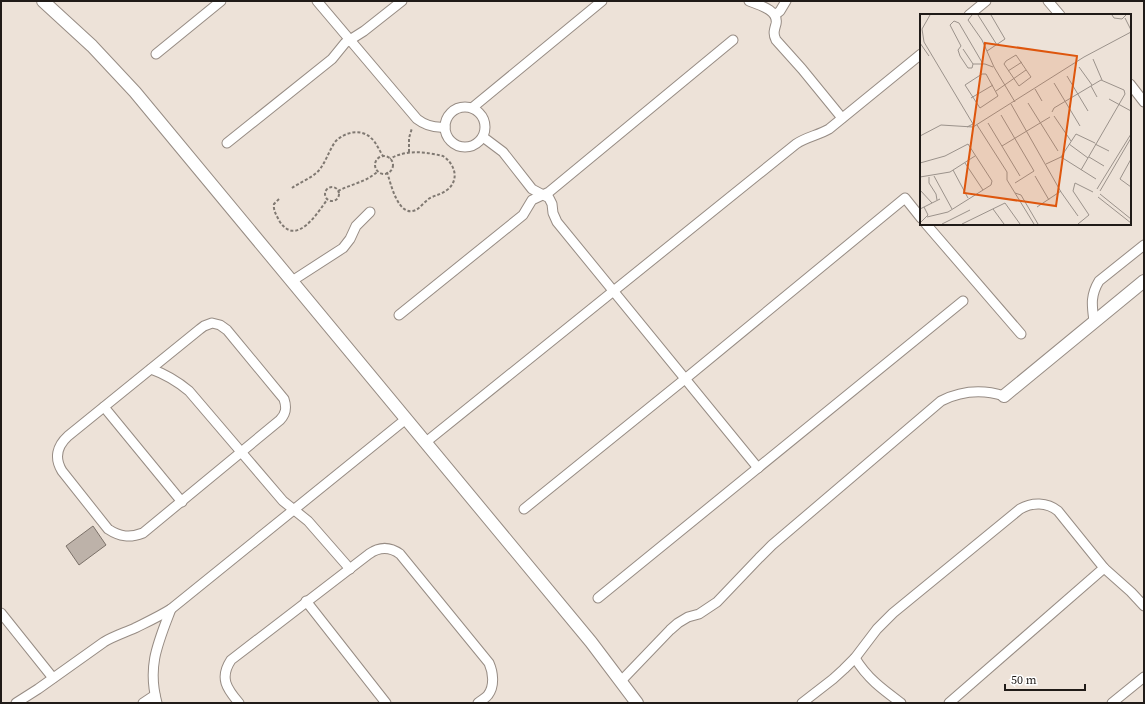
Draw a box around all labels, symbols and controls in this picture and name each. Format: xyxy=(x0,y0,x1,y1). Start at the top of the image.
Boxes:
inset map xyxy=(920,14,1131,225)
scale bar xyxy=(1005,666,1085,692)
text: 50 m xyxy=(1011,672,1037,688)

